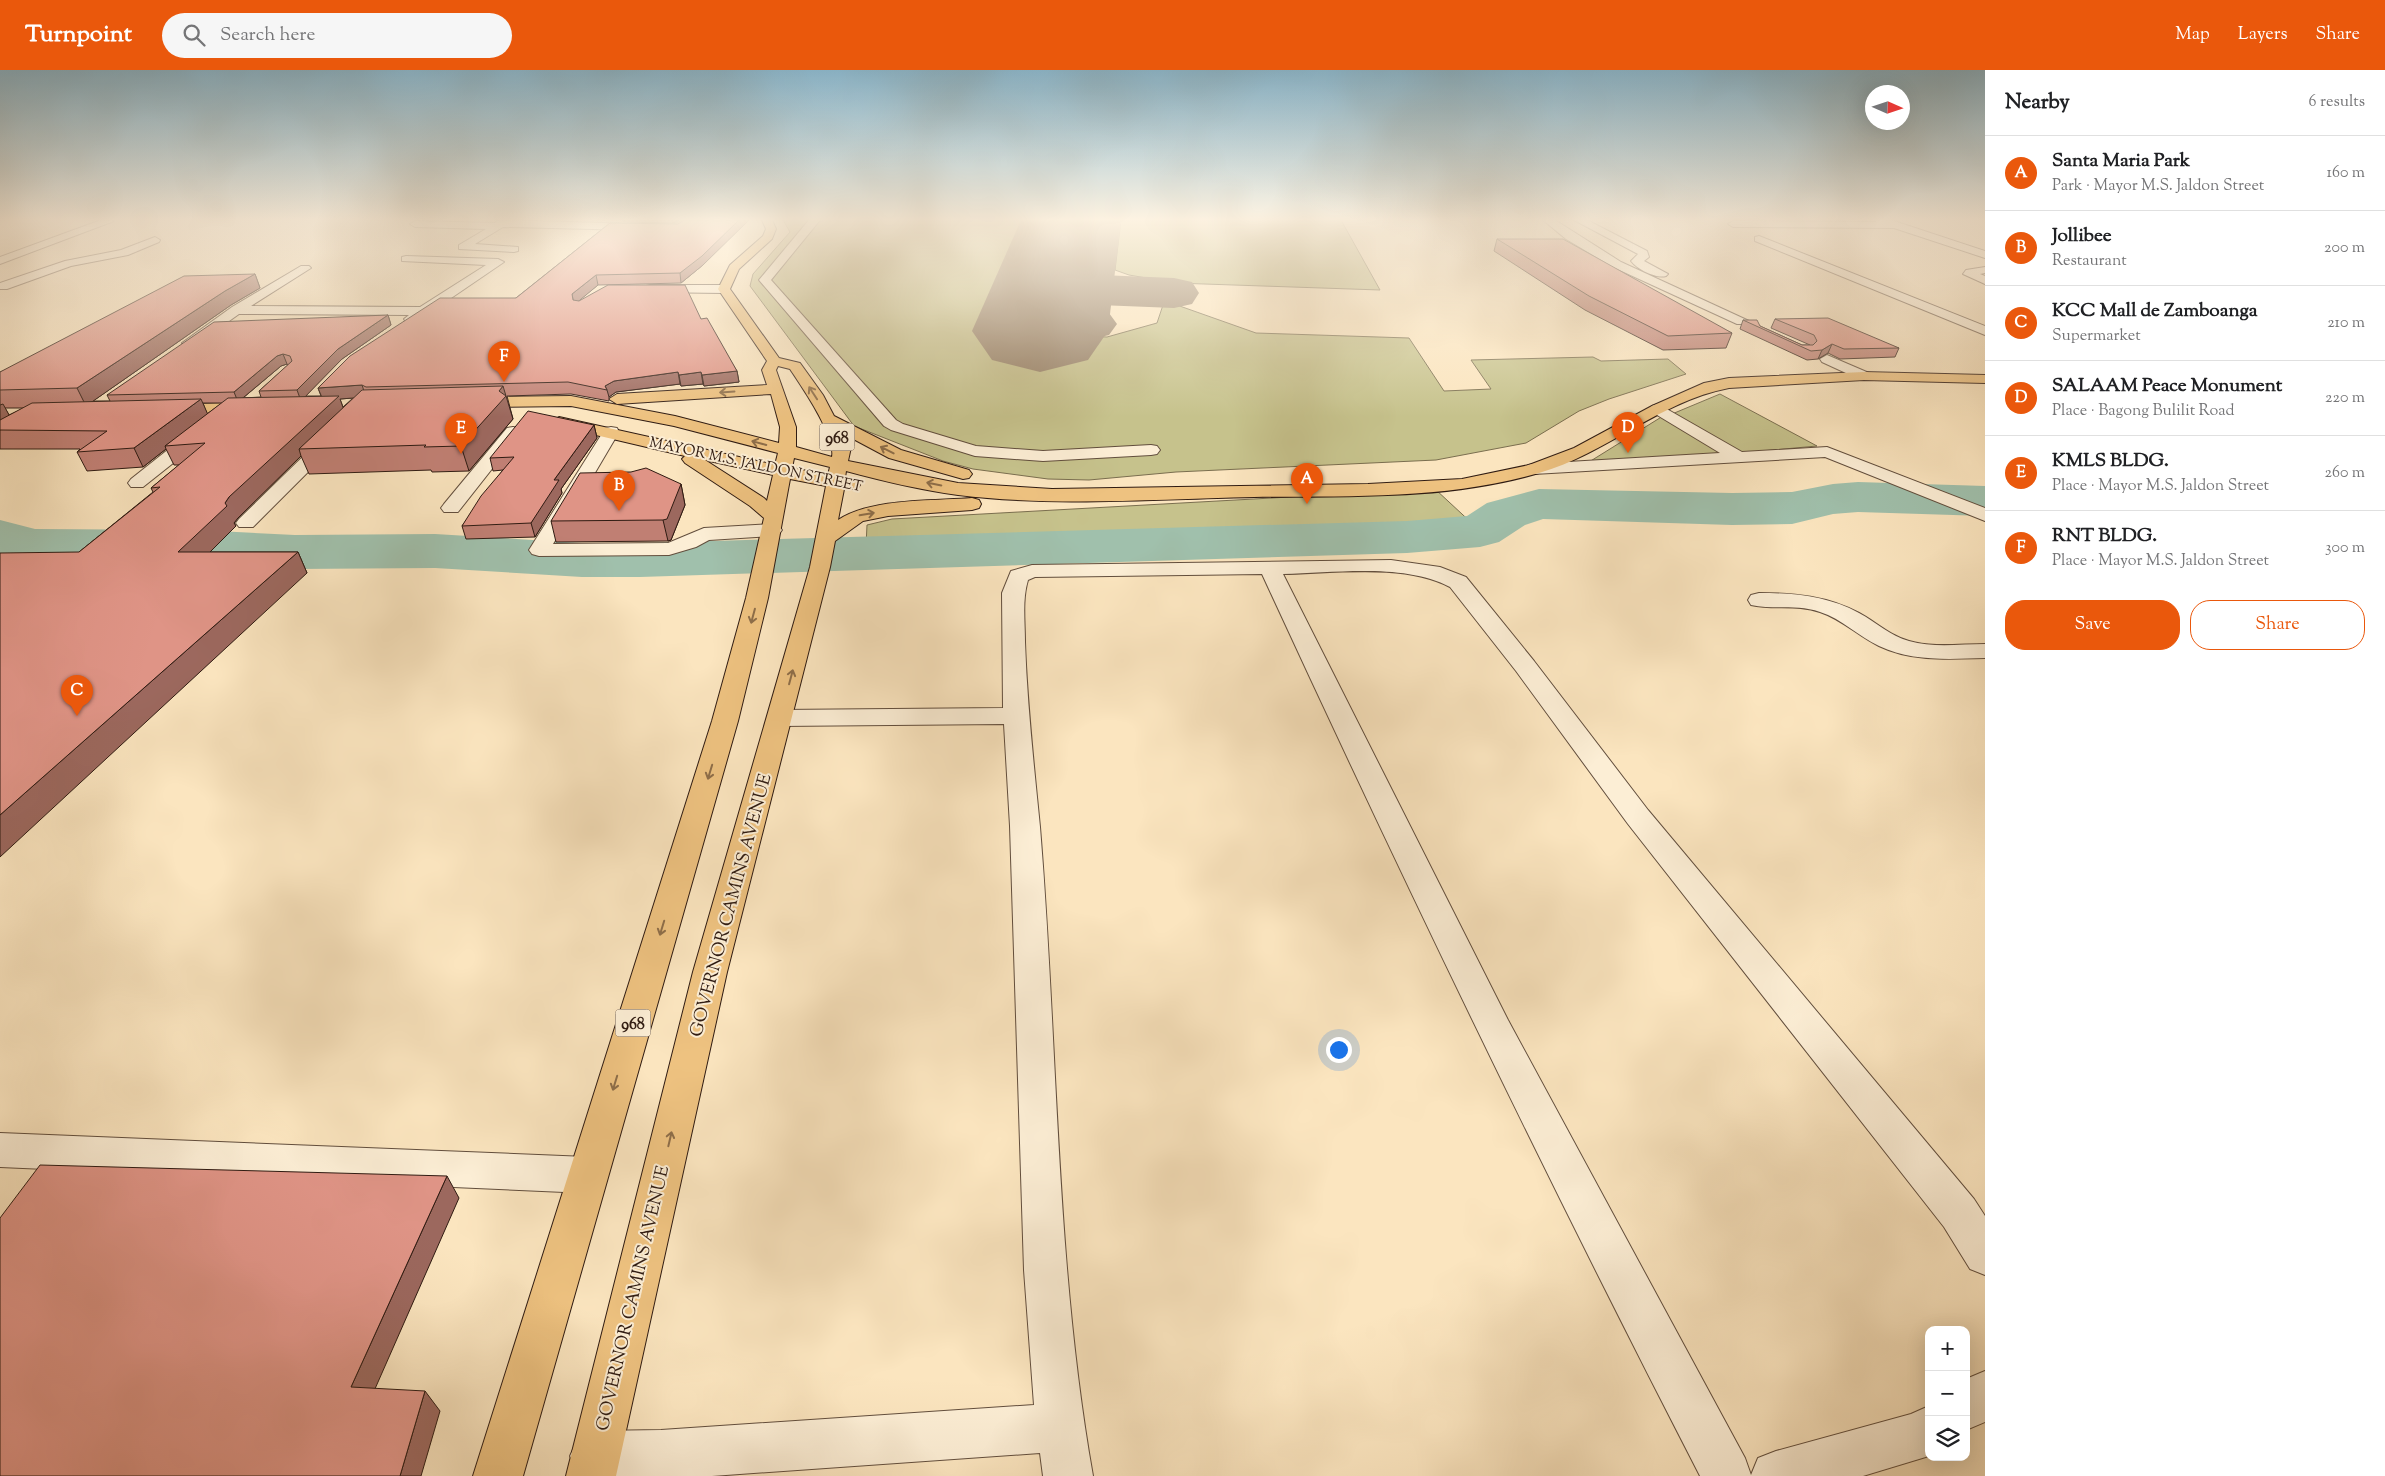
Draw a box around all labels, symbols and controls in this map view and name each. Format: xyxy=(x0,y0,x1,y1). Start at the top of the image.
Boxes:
search box xyxy=(162,13,512,58)
text: Turnpoint xyxy=(25,18,132,52)
icon: search xyxy=(180,21,208,49)
text: Search here xyxy=(220,22,315,49)
text: Map xyxy=(2175,22,2210,48)
text: Layers xyxy=(2238,22,2288,48)
text: Share xyxy=(2316,22,2360,48)
north arrow xyxy=(1865,85,1910,130)
text: Nearby xyxy=(2005,88,2070,118)
text: 6 results xyxy=(2309,91,2365,114)
text: Santa Maria Park xyxy=(2052,148,2190,175)
text: A xyxy=(2015,162,2028,185)
text: 160 m xyxy=(2327,162,2365,185)
text: Park · Mayor M.S. Jaldon Street xyxy=(2052,175,2264,198)
text: Jollibee xyxy=(2052,223,2112,250)
text: B xyxy=(2016,237,2026,260)
text: 200 m xyxy=(2324,237,2365,260)
text: Restaurant xyxy=(2052,250,2127,273)
text: KCC Mall de Zamboanga xyxy=(2052,298,2258,325)
text: C xyxy=(2015,312,2027,335)
text: 210 m xyxy=(2327,312,2365,335)
text: Supermarket xyxy=(2052,325,2141,348)
pin: F xyxy=(488,341,520,382)
text: SALAAM Peace Monument xyxy=(2052,373,2282,400)
one-way arrow xyxy=(808,386,818,400)
one-way arrow xyxy=(719,387,735,396)
text: D xyxy=(2015,387,2027,410)
text: 220 m xyxy=(2325,387,2365,410)
text: Place · Bagong Bulilit Road xyxy=(2052,400,2234,423)
pin: D xyxy=(1612,412,1644,453)
pin: E xyxy=(445,413,477,454)
road number: 968 xyxy=(820,424,854,451)
street label: MAYOR M.S. JALDON STREET xyxy=(647,433,865,498)
one-way arrow xyxy=(752,437,768,447)
one-way arrow xyxy=(880,445,895,455)
text: KMLS BLDG. xyxy=(2052,448,2169,475)
text: E xyxy=(2016,462,2026,485)
text: 260 m xyxy=(2324,462,2365,485)
pin: A xyxy=(1291,463,1323,504)
pin: B xyxy=(603,470,635,511)
text: Place · Mayor M.S. Jaldon Street xyxy=(2052,475,2269,498)
one-way arrow xyxy=(927,479,943,489)
one-way arrow xyxy=(859,508,875,518)
text: RNT BLDG. xyxy=(2052,523,2157,550)
text: F xyxy=(2017,537,2025,560)
text: 300 m xyxy=(2325,537,2365,560)
text: Place · Mayor M.S. Jaldon Street xyxy=(2052,550,2269,573)
button: Save xyxy=(2005,600,2180,650)
button: Share xyxy=(2190,600,2365,650)
one-way arrow xyxy=(747,607,757,623)
one-way arrow xyxy=(787,670,796,686)
pin: C xyxy=(61,675,93,716)
one-way arrow xyxy=(704,764,714,780)
street label: GOVERNOR CAMINS AVENUE xyxy=(684,771,780,1040)
one-way arrow xyxy=(657,919,667,935)
road number: 968 xyxy=(616,1010,650,1036)
your location xyxy=(1326,1037,1352,1063)
one-way arrow xyxy=(609,1075,619,1091)
one-way arrow xyxy=(666,1132,675,1148)
street label: GOVERNOR CAMINS AVENUE xyxy=(591,1163,677,1434)
map controls xyxy=(1925,1326,1970,1461)
button: + xyxy=(1925,1326,1970,1371)
button: − xyxy=(1925,1371,1970,1416)
button: layers xyxy=(1925,1416,1970,1461)

